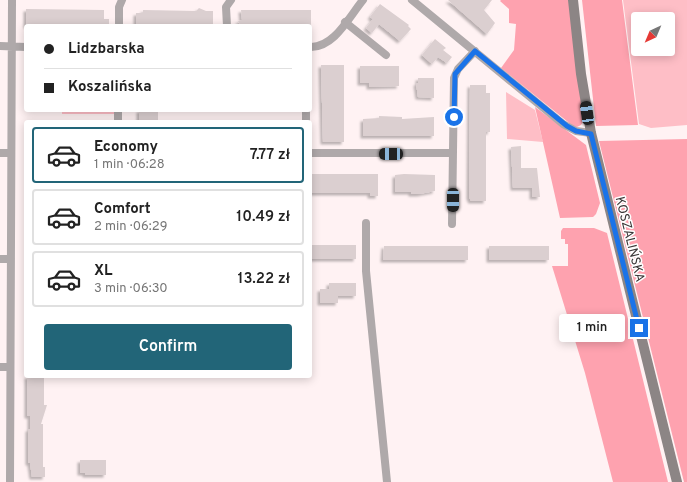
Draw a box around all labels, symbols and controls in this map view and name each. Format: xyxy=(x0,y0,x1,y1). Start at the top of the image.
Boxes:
north arrow xyxy=(631,12,675,56)
map controls xyxy=(631,12,675,56)
text: Lidzbarska xyxy=(68,40,145,59)
text: Koszalińska xyxy=(68,78,152,97)
car xyxy=(579,100,595,126)
route start xyxy=(445,108,463,126)
icon: car xyxy=(46,137,82,173)
text: Economy xyxy=(94,138,158,157)
text: 7.77 zł xyxy=(250,146,290,165)
car xyxy=(379,148,403,160)
text: 1 min · 06:28 xyxy=(94,157,165,173)
car xyxy=(447,188,459,212)
street label: KOSZALIŃSKA xyxy=(611,195,649,284)
icon: car xyxy=(46,199,82,235)
text: Comfort xyxy=(94,200,151,219)
text: 10.49 zł xyxy=(236,208,290,227)
text: 2 min · 06:29 xyxy=(94,219,168,235)
icon: car xyxy=(46,261,82,297)
text: XL xyxy=(94,262,112,281)
text: 13.22 zł xyxy=(238,270,290,289)
text: 3 min · 06:30 xyxy=(94,281,168,297)
callout: 1 min xyxy=(559,314,625,342)
route end xyxy=(630,319,648,337)
text: 1 min xyxy=(577,320,607,336)
button: Confirm xyxy=(44,324,292,370)

